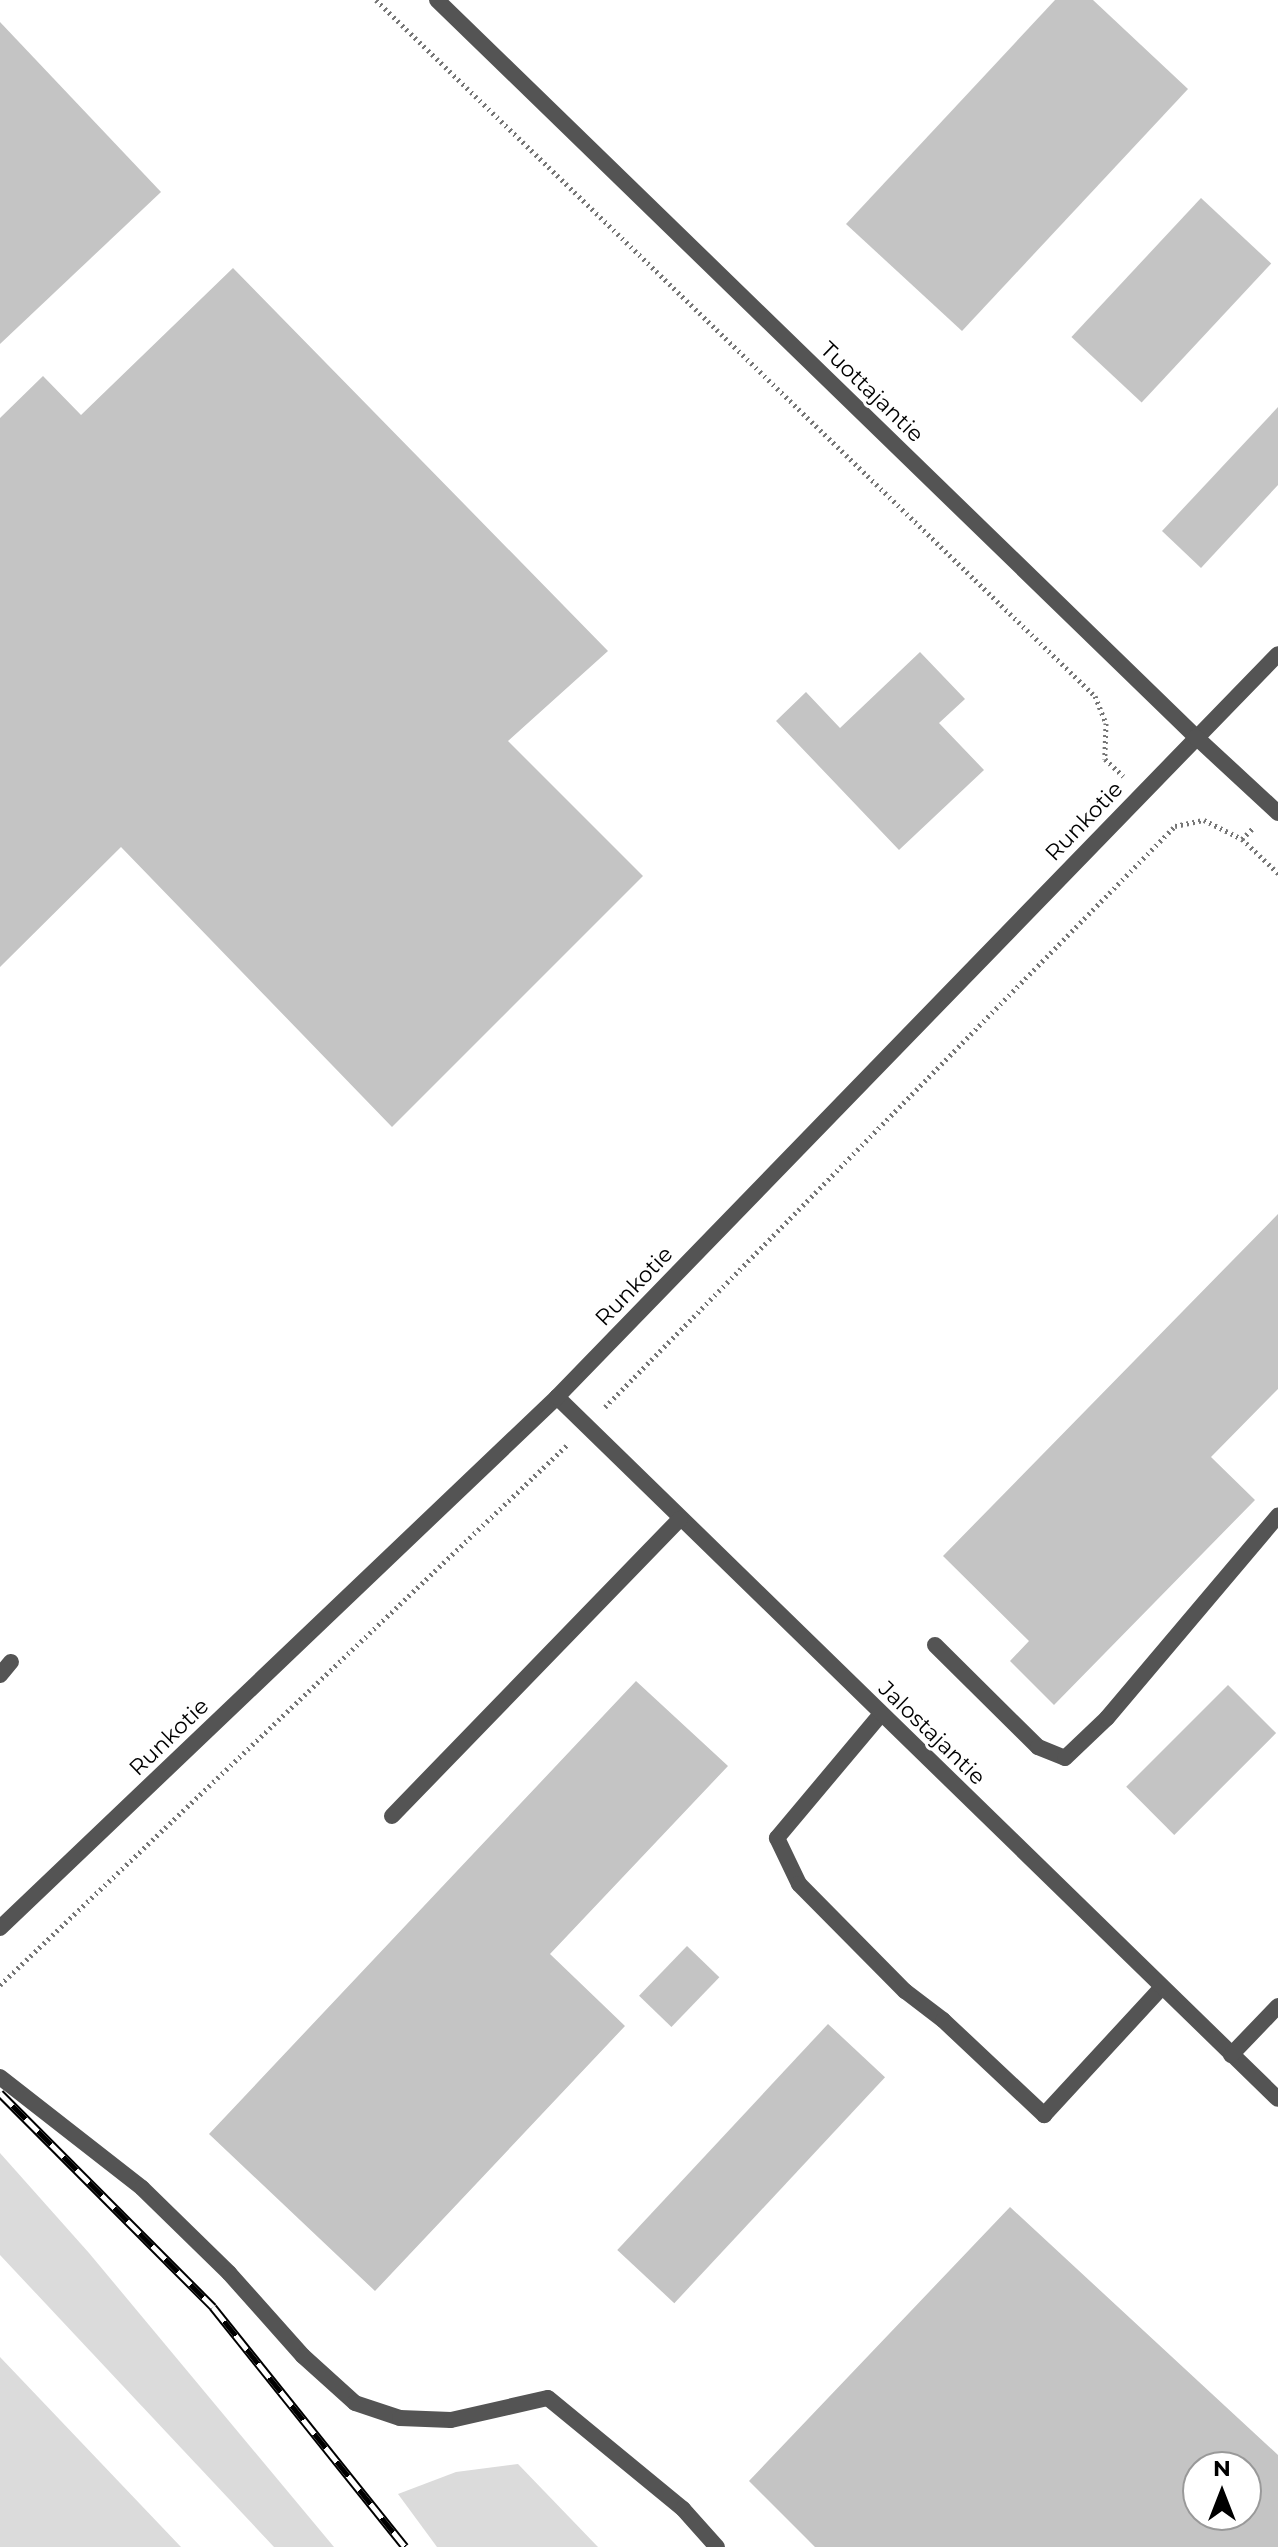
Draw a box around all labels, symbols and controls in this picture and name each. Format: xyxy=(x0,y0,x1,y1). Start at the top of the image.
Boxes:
street label: Tuottajantie xyxy=(815,336,929,448)
street label: Runkotie xyxy=(1040,776,1128,866)
street label: Runkotie xyxy=(590,1241,678,1331)
street label: Jalostajantie xyxy=(873,1676,991,1790)
street label: Runkotie xyxy=(124,1693,214,1781)
north arrow xyxy=(1182,2451,1262,2531)
text: N xyxy=(1213,2455,1231,2482)

